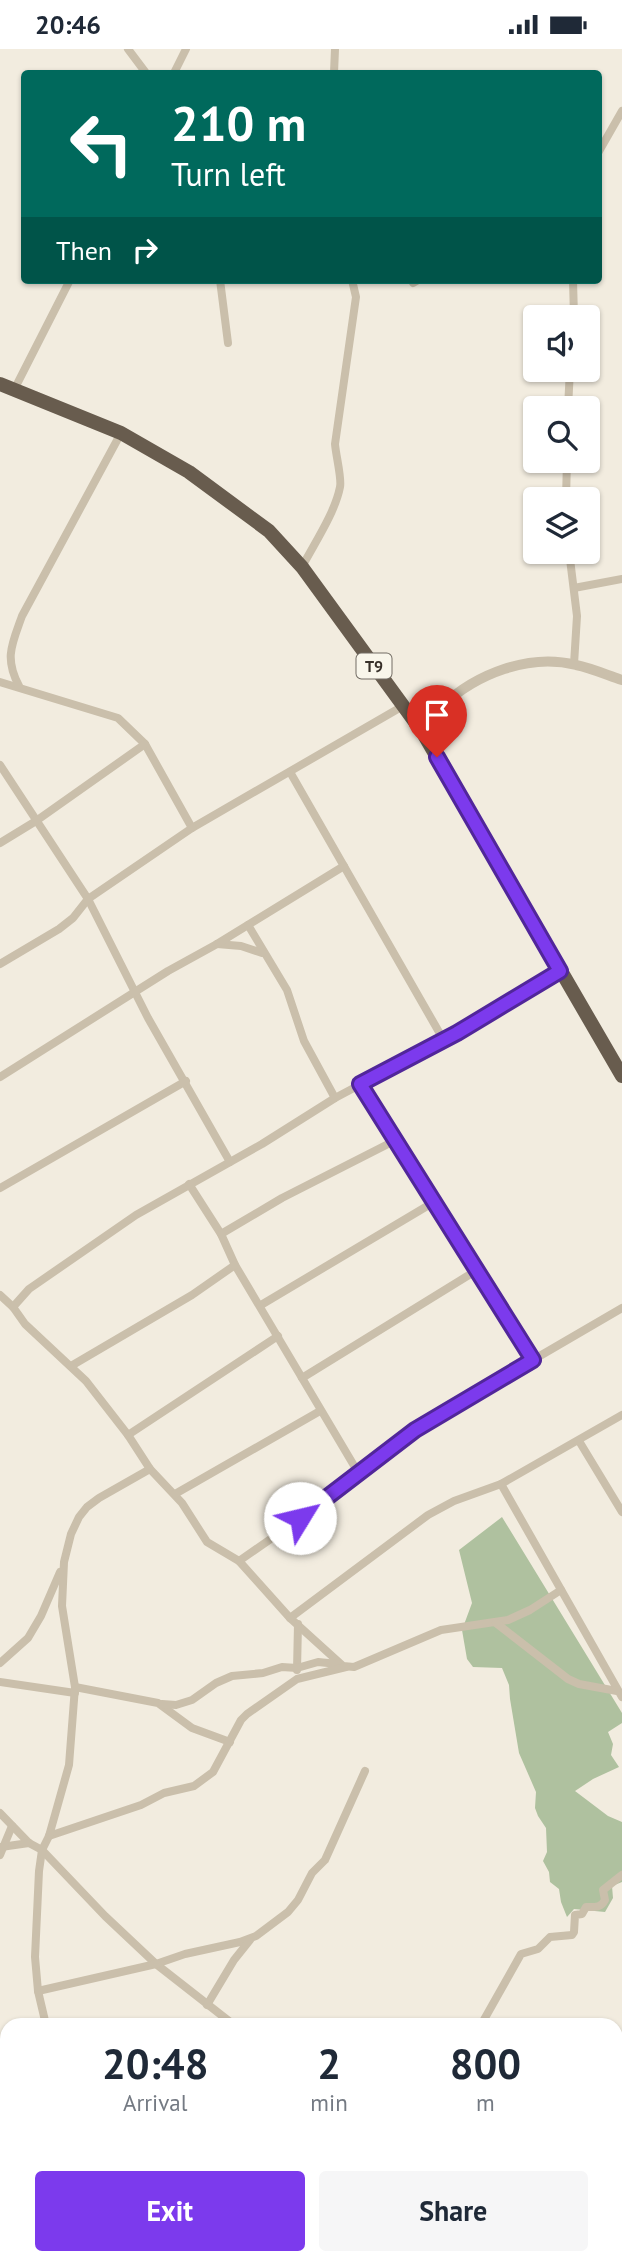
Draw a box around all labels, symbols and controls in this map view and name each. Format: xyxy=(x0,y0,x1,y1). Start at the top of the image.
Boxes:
text: 20:46 xyxy=(35,8,101,41)
text: 210 m xyxy=(171,91,306,155)
icon: left xyxy=(56,98,147,189)
text: Turn left xyxy=(171,153,286,195)
icon: right xyxy=(126,231,164,269)
text: Then xyxy=(56,234,112,267)
map controls xyxy=(523,305,600,564)
button: sound xyxy=(523,305,600,382)
button: search xyxy=(523,396,600,473)
button: layers xyxy=(523,487,600,564)
road number: T9 xyxy=(356,653,392,679)
pin xyxy=(407,685,467,757)
icon: arrive xyxy=(418,696,456,734)
position arrow xyxy=(263,1481,337,1555)
text: 20:48 xyxy=(102,2036,208,2091)
text: 2 xyxy=(317,2036,341,2091)
text: 800 xyxy=(450,2036,521,2091)
text: Arrival xyxy=(123,2088,187,2117)
text: min xyxy=(310,2088,348,2117)
text: m xyxy=(476,2088,495,2117)
button: Exit xyxy=(35,2171,305,2251)
button: Share xyxy=(319,2171,588,2251)

